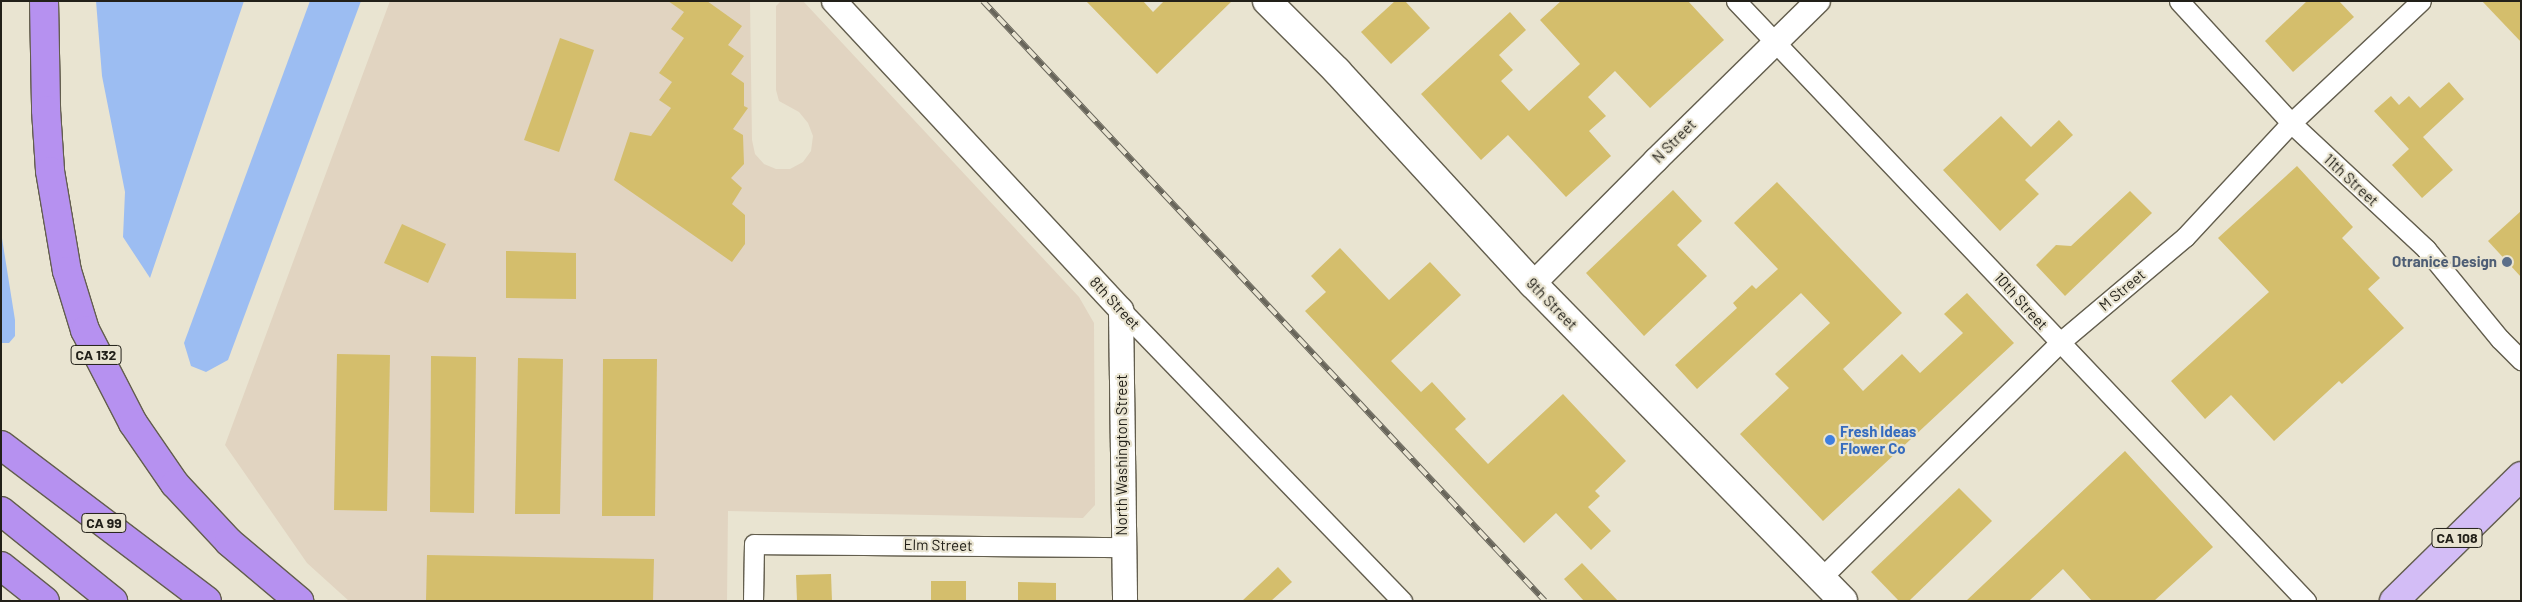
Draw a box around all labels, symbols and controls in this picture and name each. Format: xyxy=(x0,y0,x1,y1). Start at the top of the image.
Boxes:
street label: N Street xyxy=(1649,116,1699,166)
street label: 11th Street xyxy=(2320,150,2382,210)
place label: Otranice Design xyxy=(2392,253,2497,271)
marker: Otranice Design xyxy=(2501,256,2513,268)
street label: M Street xyxy=(2095,266,2149,314)
street label: 10th Street xyxy=(1990,269,2052,333)
street label: 8th Street xyxy=(1086,273,1144,333)
street label: 9th Street xyxy=(1523,274,1581,334)
road number: CA 132 xyxy=(70,344,122,366)
street label: North Washington Street xyxy=(1113,374,1131,536)
place label: Fresh Ideas Flower Co xyxy=(1840,422,1916,457)
marker: Fresh Ideas Flower Co xyxy=(1824,434,1836,446)
road number: CA 99 xyxy=(80,512,128,534)
road number: CA 108 xyxy=(2431,526,2483,550)
street label: Elm Street xyxy=(903,535,973,555)

